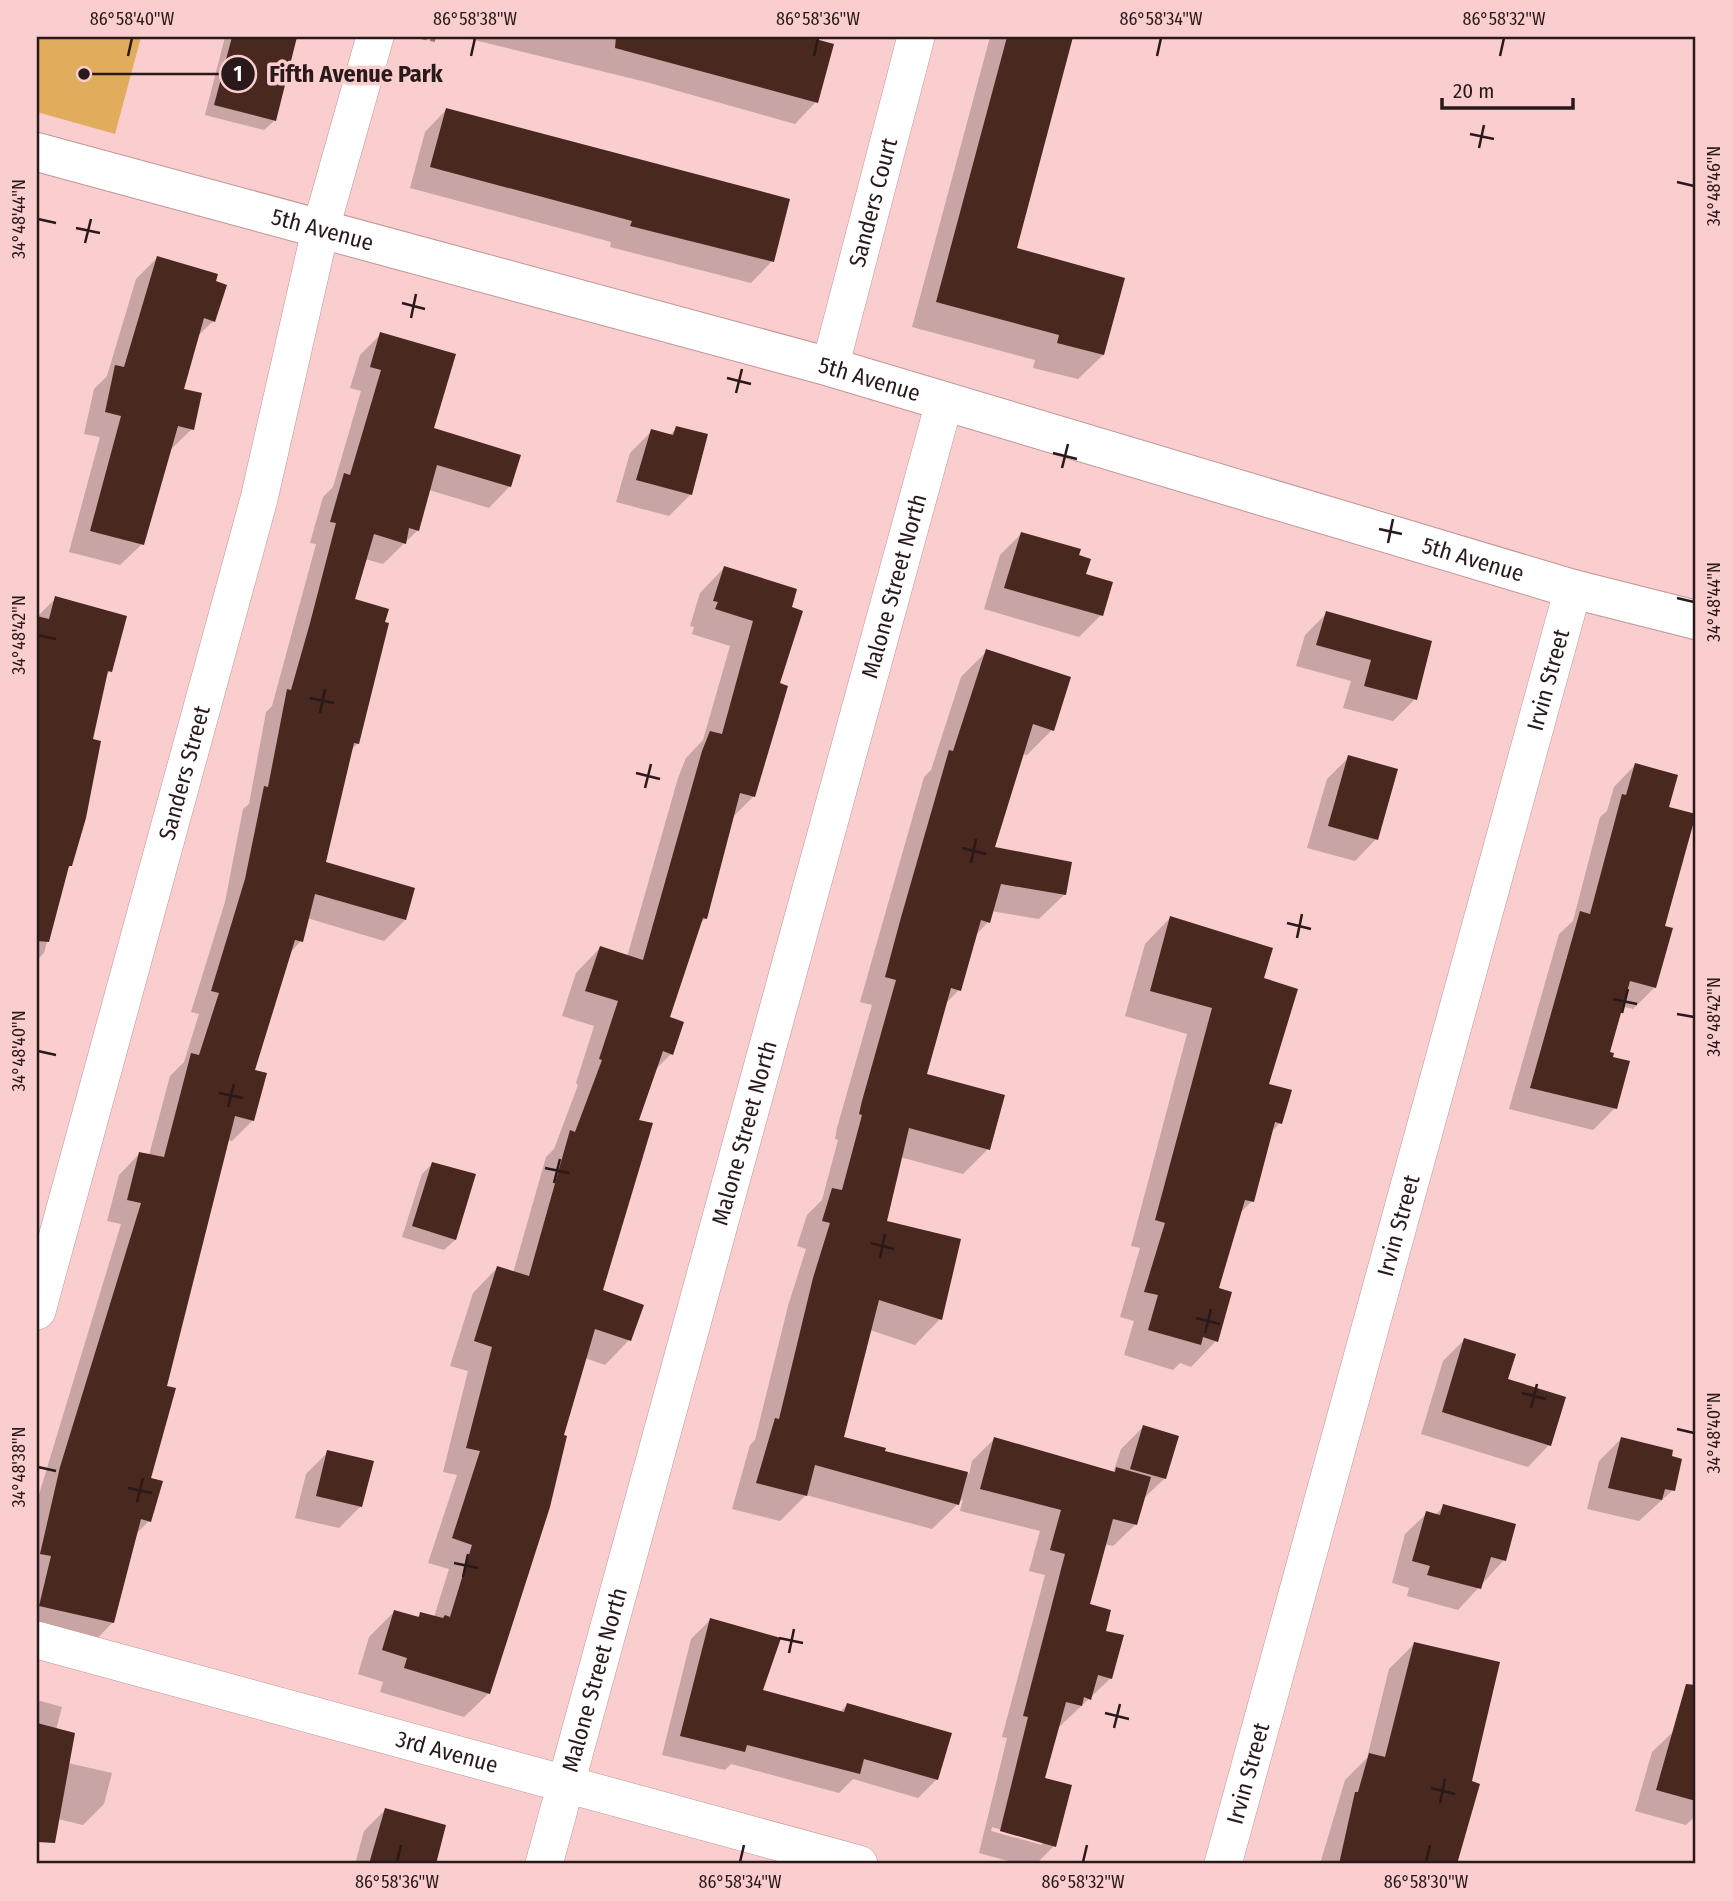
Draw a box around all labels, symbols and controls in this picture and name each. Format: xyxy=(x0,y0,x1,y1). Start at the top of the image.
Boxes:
text: 86°58'40"W xyxy=(90,8,175,30)
text: 86°58'38"W xyxy=(433,8,517,30)
text: 86°58'36"W xyxy=(776,8,860,30)
text: 86°58'34"W xyxy=(1120,8,1203,30)
text: 86°58'32"W xyxy=(1462,8,1546,30)
callout: Fifth Avenue Park xyxy=(220,52,457,97)
text: Fifth Avenue Park xyxy=(269,60,444,88)
text: 1 xyxy=(234,61,242,87)
scale bar xyxy=(1442,66,1574,110)
text: 20 m xyxy=(1453,78,1494,104)
street label: Sanders Court xyxy=(843,134,903,270)
text: 34°48'46"N xyxy=(1703,146,1725,226)
text: 34°48'44"N xyxy=(8,179,30,259)
street label: 5th Avenue xyxy=(269,202,377,257)
street label: 5th Avenue xyxy=(816,351,924,407)
street label: Malone Street North xyxy=(855,491,933,681)
street label: 5th Avenue xyxy=(1419,531,1527,588)
text: 34°48'44"N xyxy=(1703,562,1725,642)
text: 34°48'42"N xyxy=(8,595,30,675)
street label: Irvin Street xyxy=(1521,625,1575,734)
street label: Sanders Street xyxy=(152,702,216,843)
text: 34°48'42"N xyxy=(1703,977,1725,1057)
text: 34°48'40"N xyxy=(8,1010,30,1092)
street label: Malone Street North xyxy=(706,1037,783,1228)
street label: Irvin Street xyxy=(1371,1171,1426,1280)
text: 34°48'40"N xyxy=(1703,1392,1725,1474)
text: 34°48'38"N xyxy=(8,1427,30,1507)
street label: Malone Street North xyxy=(556,1584,633,1775)
street label: Irvin Street xyxy=(1221,1719,1275,1827)
street label: 3rd Avenue xyxy=(393,1724,501,1779)
text: 86°58'36"W xyxy=(355,1871,439,1893)
text: 86°58'34"W xyxy=(699,1871,782,1893)
text: 86°58'32"W xyxy=(1041,1871,1125,1893)
text: 86°58'30"W xyxy=(1384,1871,1469,1893)

